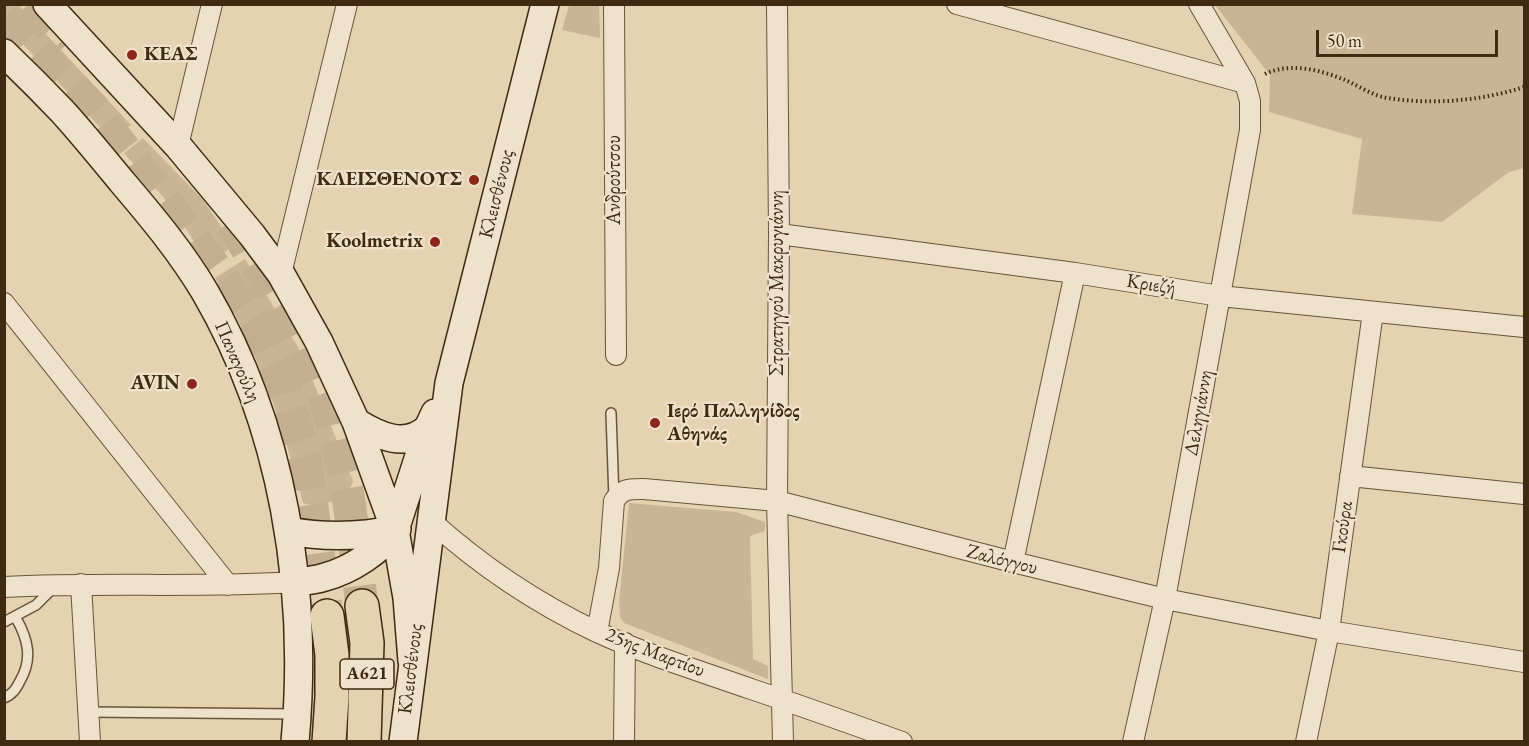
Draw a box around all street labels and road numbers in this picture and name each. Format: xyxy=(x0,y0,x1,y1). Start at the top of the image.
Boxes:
street label: Ανδρούτσου xyxy=(603,135,627,225)
street label: Κλεισθένους xyxy=(474,147,520,241)
street label: Στρατηγού Μακρυγιάννη xyxy=(766,190,790,376)
street label: Κριεζή xyxy=(1125,269,1177,301)
street label: Παναγούλη xyxy=(208,318,266,406)
street label: Δεληγιάννη xyxy=(1180,368,1218,458)
street label: Γκούρα xyxy=(1328,500,1358,554)
street label: Ζαλόγγου xyxy=(964,540,1040,580)
street label: Κλεισθένους xyxy=(394,622,428,716)
street label: 25ης Μαρτίου xyxy=(602,623,708,683)
road number: Α621 xyxy=(340,659,394,689)

